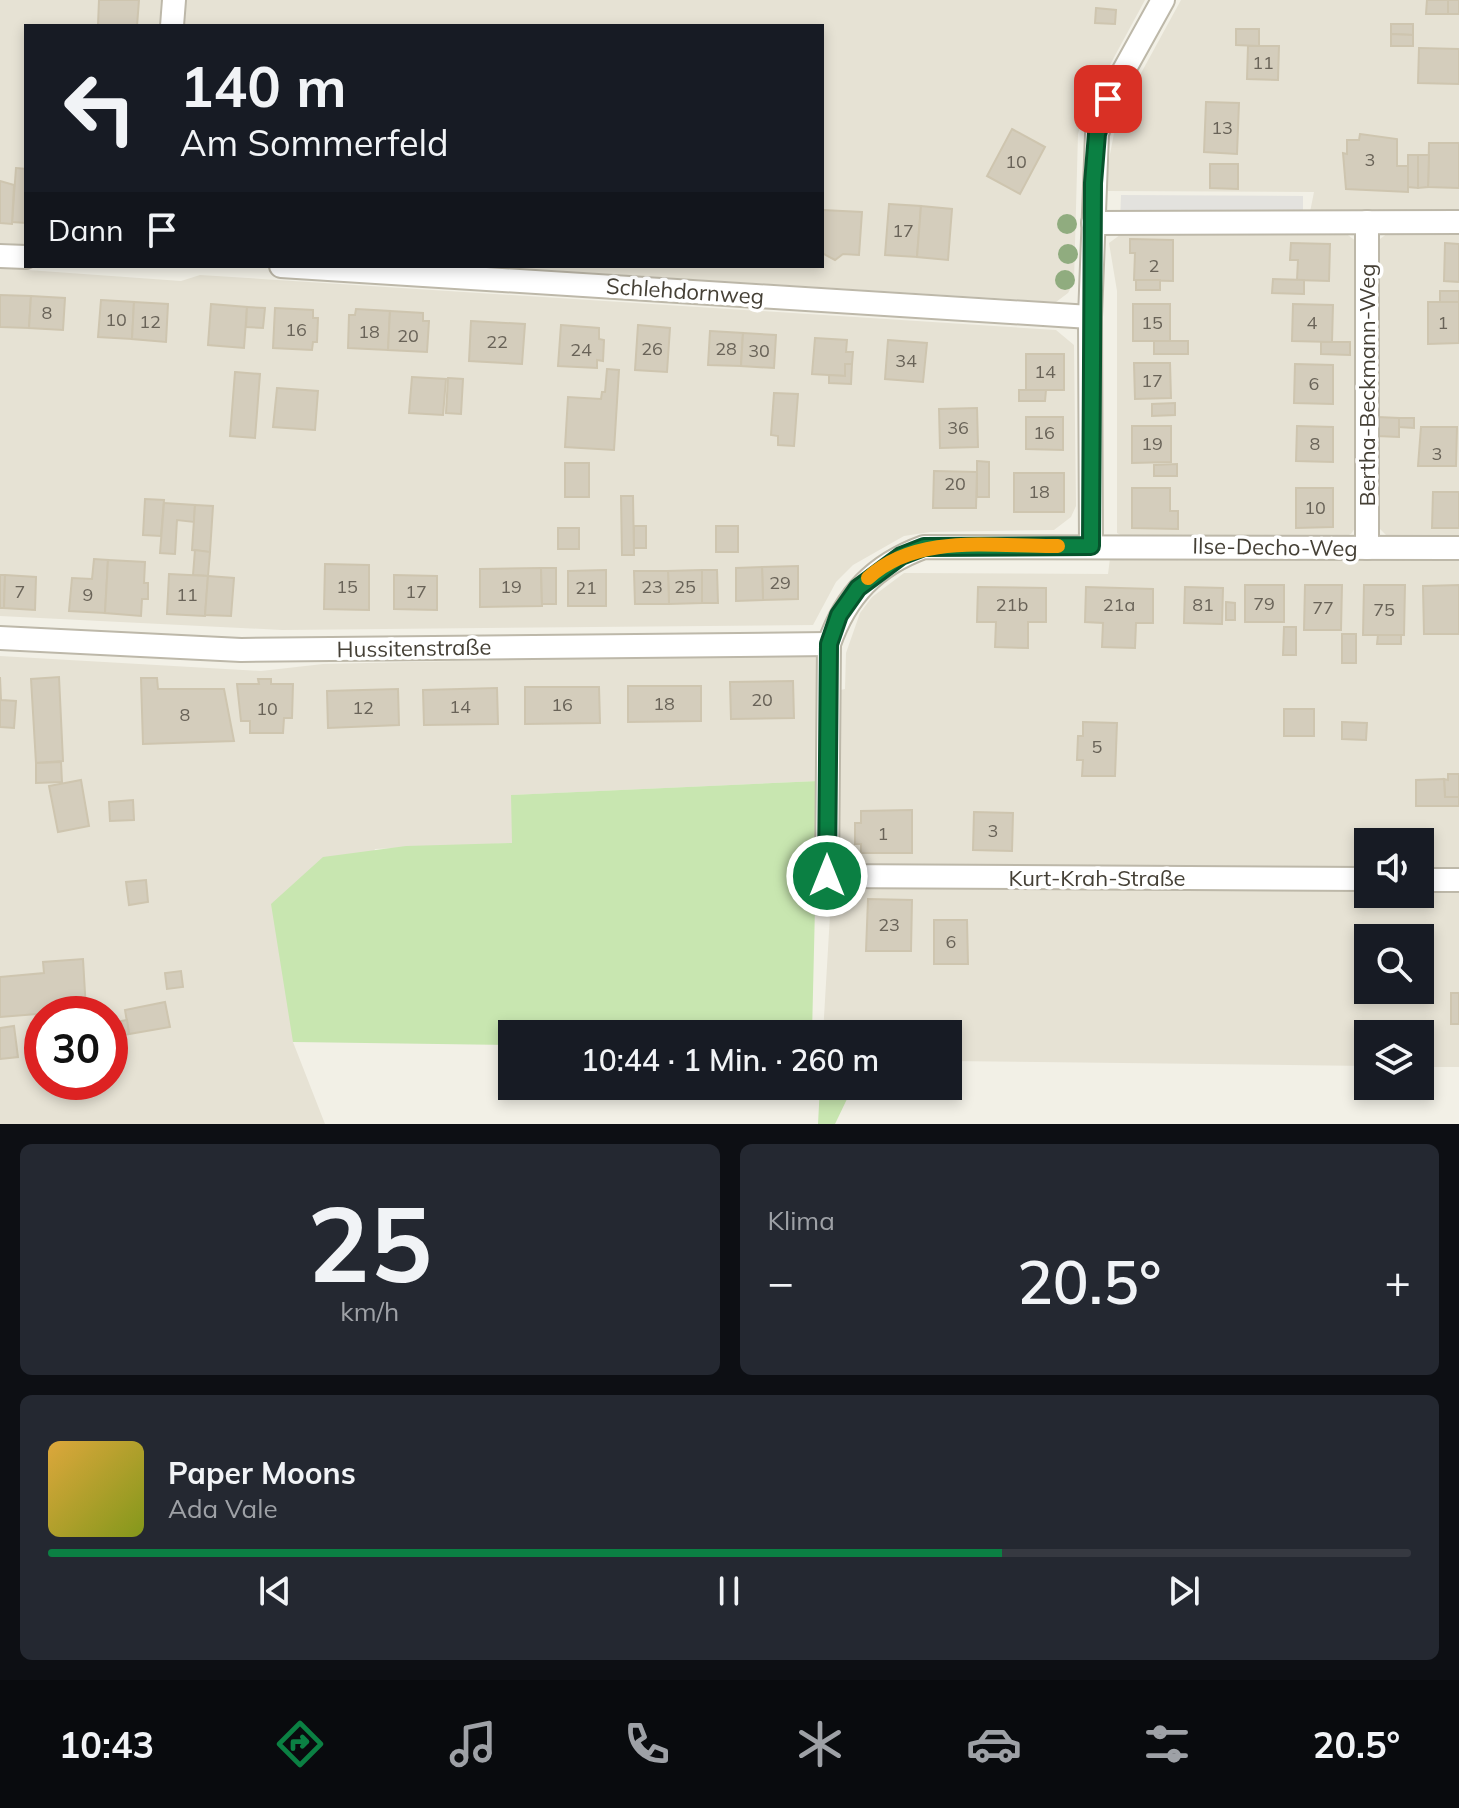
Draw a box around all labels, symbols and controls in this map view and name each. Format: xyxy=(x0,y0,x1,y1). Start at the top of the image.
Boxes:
text: 140 m xyxy=(180,51,347,121)
house number: 11 xyxy=(1252,51,1274,74)
icon: left xyxy=(48,56,152,160)
pin xyxy=(1074,65,1142,133)
icon: arrive xyxy=(1086,77,1130,121)
house number: 13 xyxy=(1211,116,1233,139)
text: Am Sommerfeld xyxy=(180,120,449,165)
house number: 3 xyxy=(1365,148,1375,171)
house number: 10 xyxy=(1005,150,1027,173)
icon: arrive xyxy=(140,208,184,252)
text: Dann xyxy=(48,211,124,249)
house number: 17 xyxy=(892,219,914,242)
house number: 2 xyxy=(1149,254,1159,277)
street label: Bertha-Beckmann-Weg xyxy=(1353,264,1381,506)
street label: Schlehdornweg xyxy=(605,272,765,310)
house number: 8 xyxy=(42,301,52,324)
house number: 10 xyxy=(105,308,127,331)
house number: 12 xyxy=(139,310,161,333)
house number: 15 xyxy=(1141,311,1163,334)
house number: 4 xyxy=(1307,311,1318,334)
house number: 1 xyxy=(1438,311,1448,334)
house number: 16 xyxy=(285,318,307,341)
house number: 18 xyxy=(358,320,380,343)
house number: 20 xyxy=(397,324,419,347)
house number: 22 xyxy=(486,330,508,353)
house number: 26 xyxy=(641,337,663,360)
house number: 28 xyxy=(715,337,737,360)
house number: 24 xyxy=(570,338,592,361)
house number: 30 xyxy=(748,339,770,362)
house number: 34 xyxy=(895,349,917,372)
house number: 14 xyxy=(1034,360,1056,383)
house number: 17 xyxy=(1141,369,1163,392)
house number: 6 xyxy=(1309,372,1319,395)
house number: 36 xyxy=(947,416,969,439)
house number: 16 xyxy=(1033,421,1055,444)
house number: 19 xyxy=(1141,432,1163,455)
house number: 8 xyxy=(1310,432,1320,455)
house number: 3 xyxy=(1432,442,1442,465)
house number: 20 xyxy=(944,472,966,495)
house number: 18 xyxy=(1028,480,1050,503)
house number: 10 xyxy=(1304,496,1326,519)
street label: Ilse-Decho-Weg xyxy=(1192,532,1358,562)
house number: 29 xyxy=(769,571,791,594)
house number: 15 xyxy=(336,575,358,598)
house number: 19 xyxy=(500,575,522,598)
house number: 23 xyxy=(641,575,663,598)
house number: 25 xyxy=(674,575,696,598)
house number: 21 xyxy=(575,576,597,599)
house number: 7 xyxy=(15,580,25,603)
house number: 17 xyxy=(405,580,427,603)
house number: 9 xyxy=(83,583,93,606)
house number: 11 xyxy=(176,583,198,606)
house number: 79 xyxy=(1253,592,1275,615)
house number: 21b xyxy=(996,593,1028,616)
house number: 21a xyxy=(1103,593,1135,616)
house number: 81 xyxy=(1192,593,1214,616)
house number: 77 xyxy=(1312,596,1334,619)
house number: 75 xyxy=(1373,598,1395,621)
street label: Hussitenstraße xyxy=(336,633,492,663)
house number: 20 xyxy=(751,688,773,711)
house number: 18 xyxy=(653,692,675,715)
house number: 16 xyxy=(551,693,573,716)
house number: 14 xyxy=(449,695,471,718)
house number: 12 xyxy=(352,696,374,719)
house number: 10 xyxy=(256,697,278,720)
house number: 8 xyxy=(180,703,190,726)
house number: 5 xyxy=(1092,735,1103,758)
house number: 3 xyxy=(988,819,998,842)
house number: 1 xyxy=(878,822,888,845)
map controls xyxy=(1354,828,1434,1100)
button: sound xyxy=(1354,828,1434,908)
position arrow xyxy=(785,834,869,918)
street label: Kurt-Krah-Straße xyxy=(1008,864,1186,892)
house number: 23 xyxy=(878,913,900,936)
button: search xyxy=(1354,924,1434,1004)
house number: 6 xyxy=(946,930,956,953)
speed limit sign: 30 xyxy=(24,996,128,1100)
button: layers xyxy=(1354,1020,1434,1100)
text: 10:44 · 1 Min. · 260 m xyxy=(581,1041,879,1079)
text: 25 xyxy=(307,1177,432,1308)
text: Klima xyxy=(768,1204,835,1237)
text: 20.5° xyxy=(1017,1244,1162,1319)
text: − xyxy=(768,1254,794,1309)
text: + xyxy=(1385,1254,1411,1309)
text: km/h xyxy=(340,1295,399,1328)
text: Paper Moons xyxy=(168,1454,356,1492)
text: Ada Vale xyxy=(168,1492,278,1525)
icon: previous xyxy=(253,1569,297,1613)
icon: pause xyxy=(707,1569,751,1613)
icon: next xyxy=(1162,1569,1206,1613)
icon: directions xyxy=(272,1716,328,1772)
icon: music xyxy=(445,1716,501,1772)
icon: phone xyxy=(619,1716,675,1772)
icon: climate xyxy=(792,1716,848,1772)
icon: car xyxy=(966,1716,1022,1772)
icon: filters xyxy=(1139,1716,1195,1772)
text: 10:43 xyxy=(59,1722,154,1767)
text: 20.5° xyxy=(1313,1722,1400,1767)

